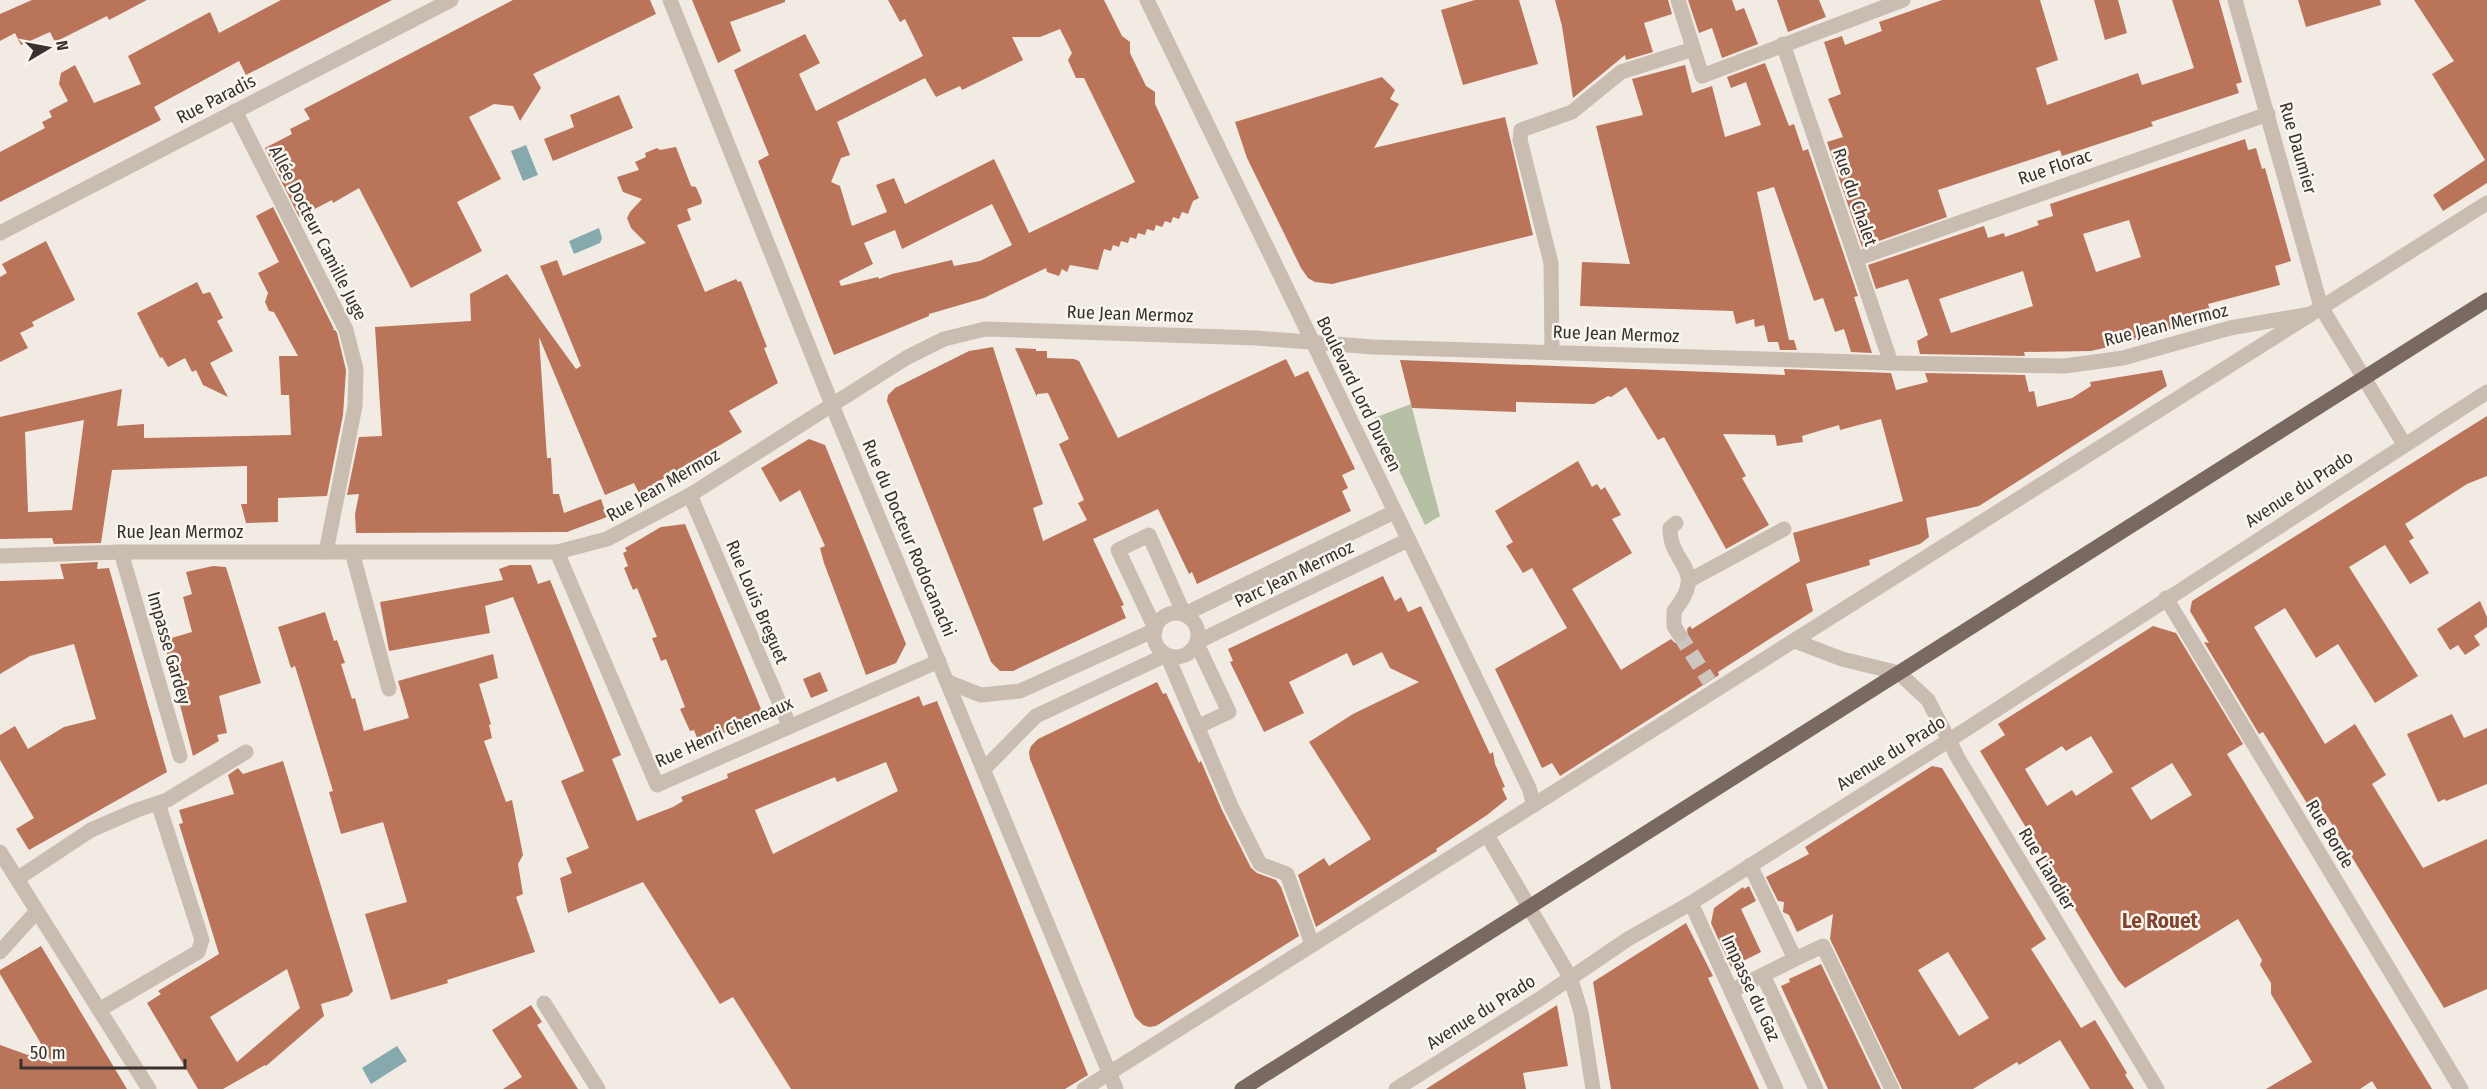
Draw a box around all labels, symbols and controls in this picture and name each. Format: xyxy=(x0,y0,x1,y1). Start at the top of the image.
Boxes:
north arrow xyxy=(18,18,78,78)
text: N xyxy=(52,39,72,52)
street label: Rue Paradis xyxy=(173,70,260,128)
street label: Rue Daumier xyxy=(2274,100,2322,197)
street label: Allée Docteur Camille Juge xyxy=(264,142,372,324)
street label: Rue Florac xyxy=(2015,144,2095,190)
street label: Rue du Chalet xyxy=(1828,145,1882,249)
street label: Rue Jean Mermoz xyxy=(2102,299,2230,351)
street label: Rue Jean Mermoz xyxy=(1066,301,1194,327)
street label: Boulevard Lord Duveen xyxy=(1312,313,1406,475)
street label: Rue Jean Mermoz xyxy=(1552,321,1680,347)
street label: Rue du Docteur Rodocanachi xyxy=(857,436,961,640)
street label: Rue Jean Mermoz xyxy=(603,444,723,526)
street label: Avenue du Prado xyxy=(2241,446,2357,532)
street label: Rue Jean Mermoz xyxy=(117,521,243,543)
street label: Parc Jean Mermoz xyxy=(1231,536,1357,612)
street label: Rue Louis Breguet xyxy=(721,537,793,667)
street label: Impasse Gardey xyxy=(142,589,196,707)
street label: Rue Henri Cheneaux xyxy=(652,692,796,772)
street label: Avenue du Prado xyxy=(1832,711,1950,795)
street label: Rue Borde xyxy=(2301,796,2359,872)
street label: Rue Liandier xyxy=(2014,824,2081,915)
district label: Le Rouet xyxy=(2122,908,2199,934)
street label: Impasse du Gaz xyxy=(1717,931,1785,1045)
street label: Avenue du Prado xyxy=(1422,970,1540,1054)
scale bar xyxy=(21,1032,184,1070)
text: 50 m xyxy=(30,1042,66,1064)

